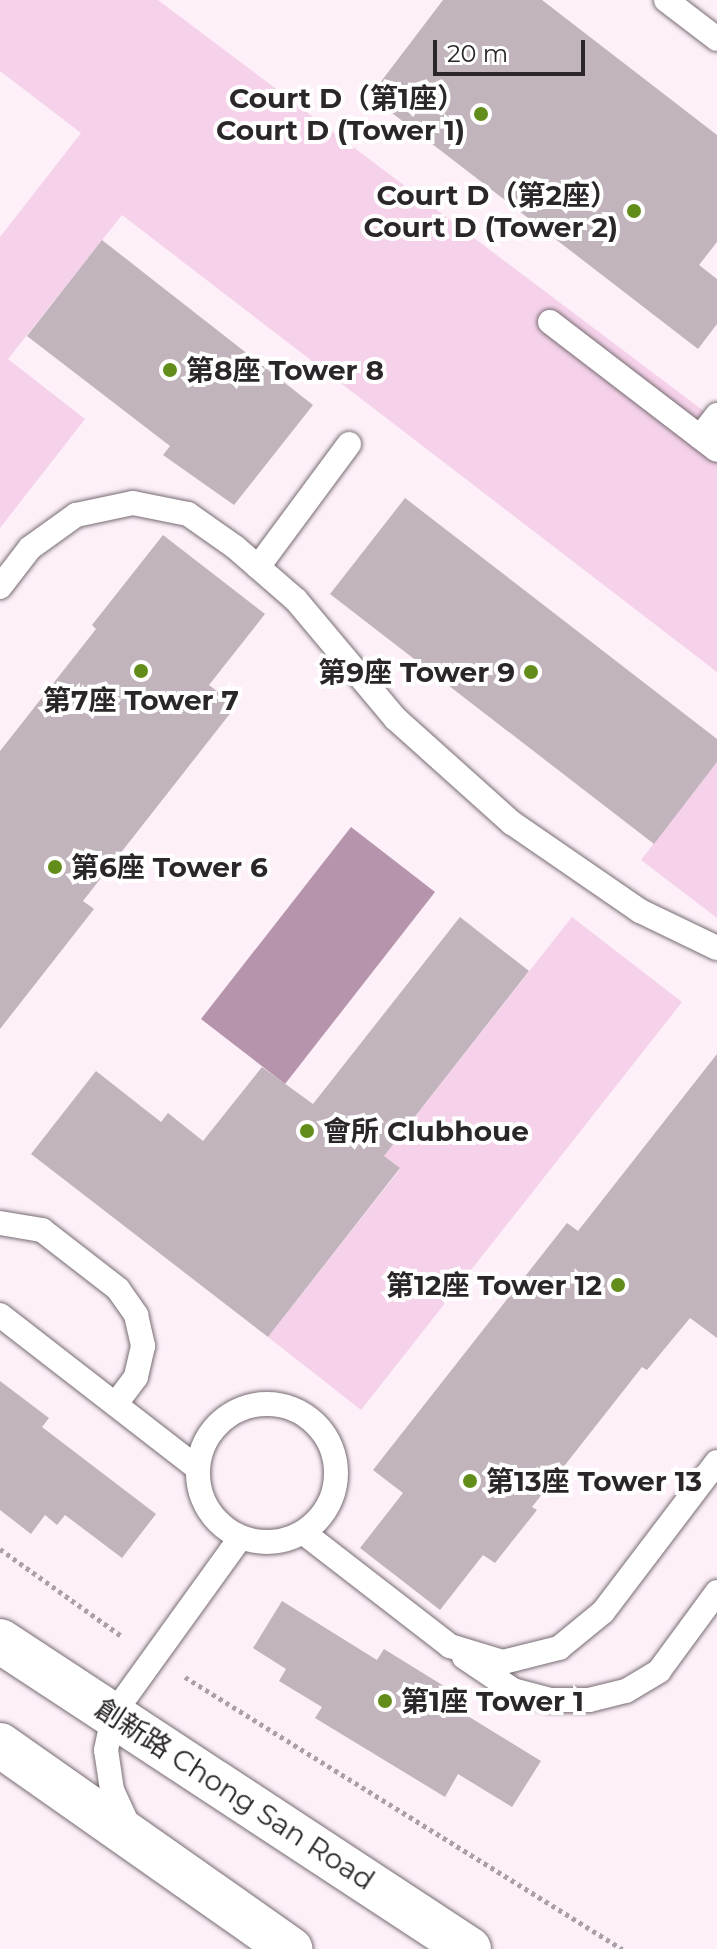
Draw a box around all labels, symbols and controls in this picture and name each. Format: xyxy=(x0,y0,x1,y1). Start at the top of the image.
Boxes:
scale bar xyxy=(437,24,589,74)
text: 20 m xyxy=(447,39,508,68)
place label: Court D（第1座） Court D (Tower 1) xyxy=(216,81,465,147)
marker: Court D（第1座） Court D (Tower 1) xyxy=(472,105,490,123)
place label: Court D（第2座） Court D (Tower 2) xyxy=(364,178,618,244)
marker: Court D（第2座） Court D (Tower 2) xyxy=(625,202,643,220)
place label: 第8座 Tower 8 xyxy=(186,353,384,387)
marker: 第8座 Tower 8 xyxy=(161,361,179,379)
place label: 第9座 Tower 9 xyxy=(318,655,515,689)
marker: 第7座 Tower 7 xyxy=(132,662,150,680)
marker: 第9座 Tower 9 xyxy=(522,663,540,681)
place label: 第7座 Tower 7 xyxy=(43,683,239,717)
place label: 第6座 Tower 6 xyxy=(71,850,268,884)
marker: 第6座 Tower 6 xyxy=(46,858,64,876)
place label: 會所 Clubhoue xyxy=(323,1114,529,1148)
marker: 會所 Clubhoue xyxy=(298,1122,316,1140)
place label: 第12座 Tower 12 xyxy=(386,1268,602,1302)
marker: 第12座 Tower 12 xyxy=(609,1276,627,1294)
place label: 第13座 Tower 13 xyxy=(486,1464,702,1498)
marker: 第13座 Tower 13 xyxy=(461,1472,479,1490)
place label: 第1座 Tower 1 xyxy=(401,1684,584,1718)
street label: 創新路 Chong San Road xyxy=(89,1691,381,1897)
marker: 第1座 Tower 1 xyxy=(376,1692,394,1710)

